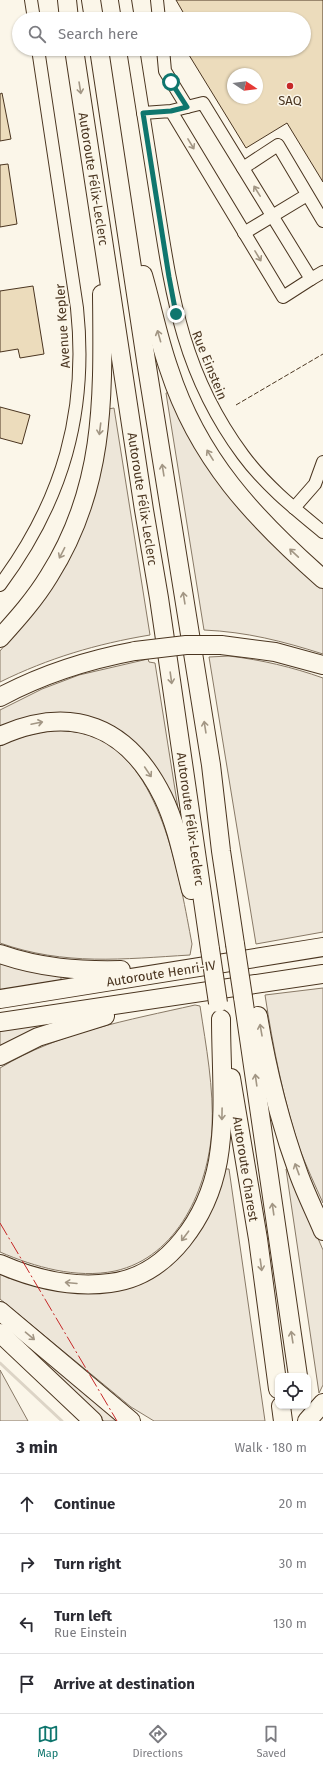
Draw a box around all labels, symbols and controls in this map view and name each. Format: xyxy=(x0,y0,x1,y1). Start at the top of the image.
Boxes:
search box xyxy=(12,12,311,56)
icon: search xyxy=(26,23,48,45)
text: Search here xyxy=(58,25,138,43)
north arrow xyxy=(227,68,263,104)
route start xyxy=(162,73,180,91)
one-way arrow xyxy=(76,81,84,94)
marker: SAQ xyxy=(285,81,295,91)
place label: SAQ xyxy=(278,93,302,108)
street label: Autoroute Félix-Leclerc xyxy=(76,111,111,247)
one-way arrow xyxy=(188,138,196,150)
one-way arrow xyxy=(252,185,260,197)
one-way arrow xyxy=(254,250,262,261)
street label: Avenue Kepler xyxy=(52,283,73,369)
route end xyxy=(167,305,185,323)
street label: Rue Einstein xyxy=(189,328,230,402)
one-way arrow xyxy=(155,330,162,343)
one-way arrow xyxy=(96,422,104,435)
street label: Autoroute Félix-Leclerc xyxy=(125,431,160,567)
one-way arrow xyxy=(206,450,214,461)
one-way arrow xyxy=(159,464,167,477)
one-way arrow xyxy=(58,546,65,558)
one-way arrow xyxy=(289,548,299,558)
one-way arrow xyxy=(180,592,188,605)
one-way arrow xyxy=(167,671,175,684)
one-way arrow xyxy=(30,719,43,727)
one-way arrow xyxy=(200,721,208,734)
street label: Autoroute Félix-Leclerc xyxy=(174,751,207,887)
one-way arrow xyxy=(144,766,152,777)
street label: Autoroute Henri-IV xyxy=(105,957,218,990)
one-way arrow xyxy=(256,1024,264,1037)
one-way arrow xyxy=(252,1074,260,1087)
one-way arrow xyxy=(218,1107,226,1120)
street label: Autoroute Charest xyxy=(230,1115,261,1223)
one-way arrow xyxy=(293,1162,300,1175)
one-way arrow xyxy=(269,1203,277,1216)
one-way arrow xyxy=(181,1230,190,1241)
one-way arrow xyxy=(257,1258,265,1271)
one-way arrow xyxy=(65,1279,78,1287)
one-way arrow xyxy=(288,1331,296,1344)
one-way arrow xyxy=(24,1332,35,1341)
map controls xyxy=(275,1373,311,1409)
button: locate xyxy=(275,1373,311,1409)
text: 3 min xyxy=(16,1437,58,1458)
text: Walk · 180 m xyxy=(235,1440,307,1455)
icon: ahead xyxy=(16,1493,38,1515)
text: Continue xyxy=(54,1495,115,1513)
text: 20 m xyxy=(279,1496,307,1511)
icon: right xyxy=(16,1553,38,1575)
text: Turn right xyxy=(54,1555,121,1573)
text: 30 m xyxy=(279,1556,307,1571)
text: Turn left xyxy=(54,1607,112,1625)
icon: left xyxy=(16,1613,38,1635)
text: 130 m xyxy=(273,1616,307,1631)
text: Rue Einstein xyxy=(54,1625,127,1640)
icon: arrive xyxy=(16,1673,38,1695)
text: Arrive at destination xyxy=(54,1675,195,1693)
tab: Map xyxy=(37,1723,59,1760)
tab: Directions xyxy=(132,1723,183,1760)
tab: Saved xyxy=(256,1723,286,1760)

